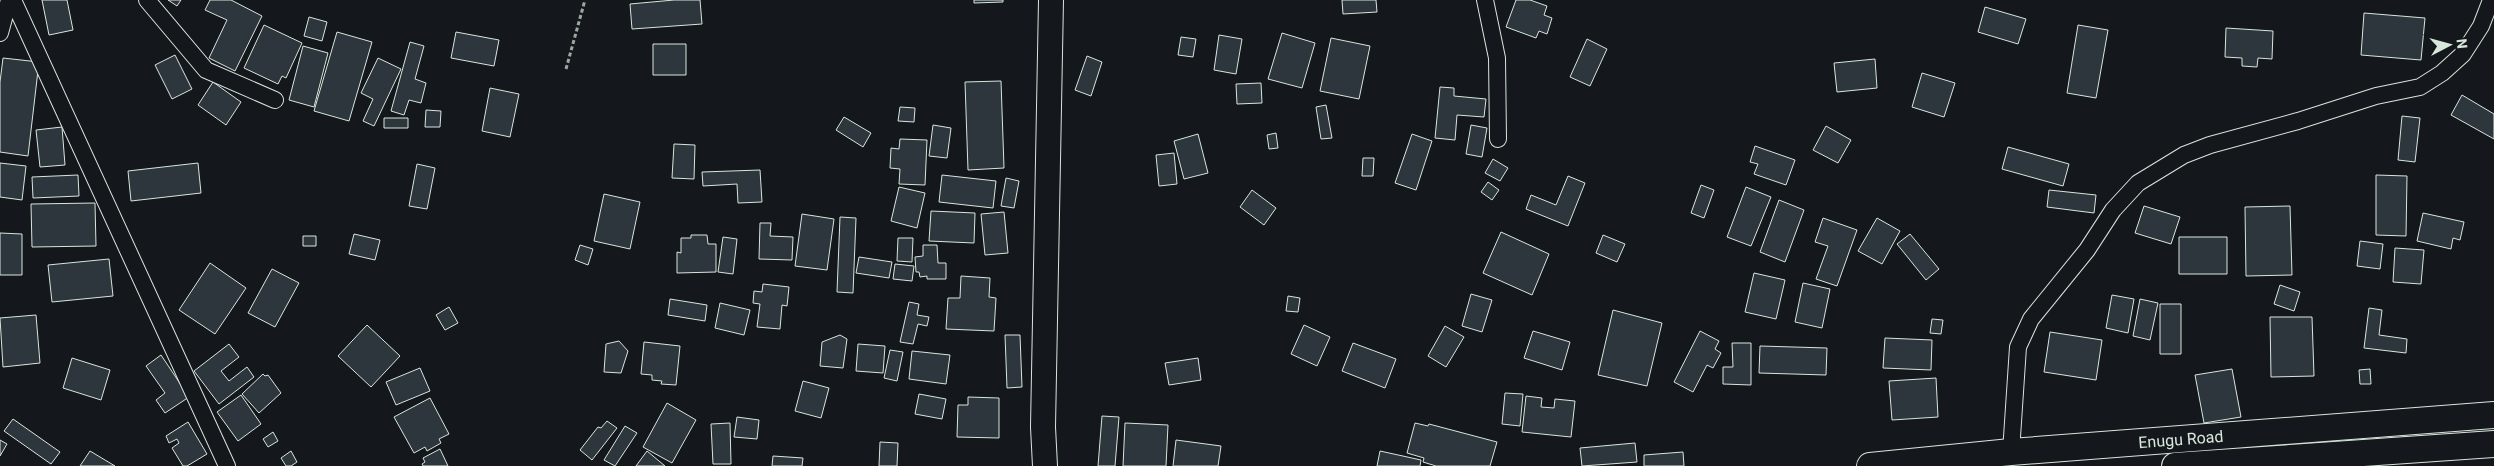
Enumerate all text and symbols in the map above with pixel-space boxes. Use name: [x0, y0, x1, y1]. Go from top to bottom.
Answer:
north arrow: [2424, 20, 2474, 70]
text: N: [2453, 38, 2470, 49]
street label: Enugu Road: [2138, 426, 2224, 452]

